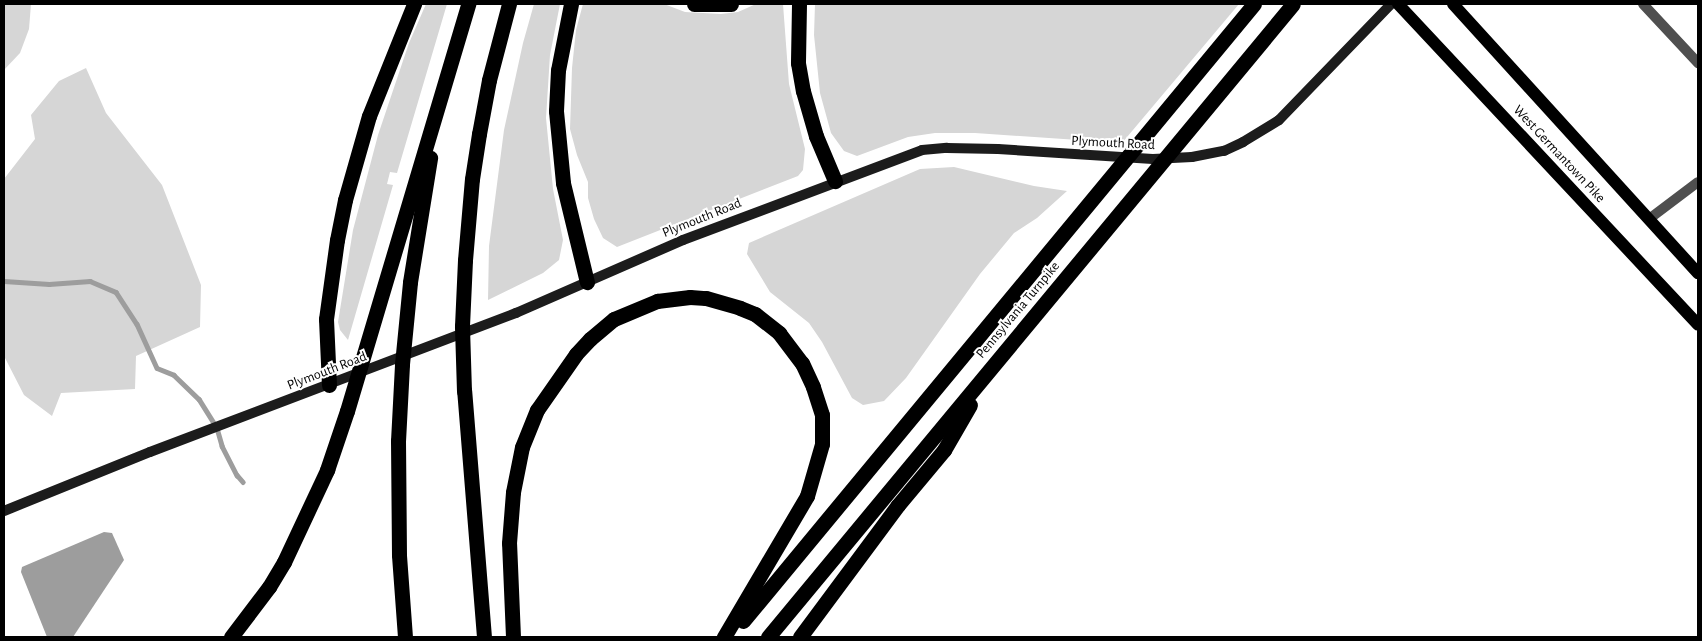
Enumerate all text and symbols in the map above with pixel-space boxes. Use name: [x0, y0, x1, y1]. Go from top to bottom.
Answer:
street label: West Germantown Pike: [1509, 102, 1609, 206]
street label: Plymouth Road: [1071, 132, 1155, 154]
street label: Plymouth Road: [660, 195, 744, 241]
street label: Pennsylvania Turnpike: [973, 258, 1063, 362]
street label: Plymouth Road: [285, 348, 369, 394]

